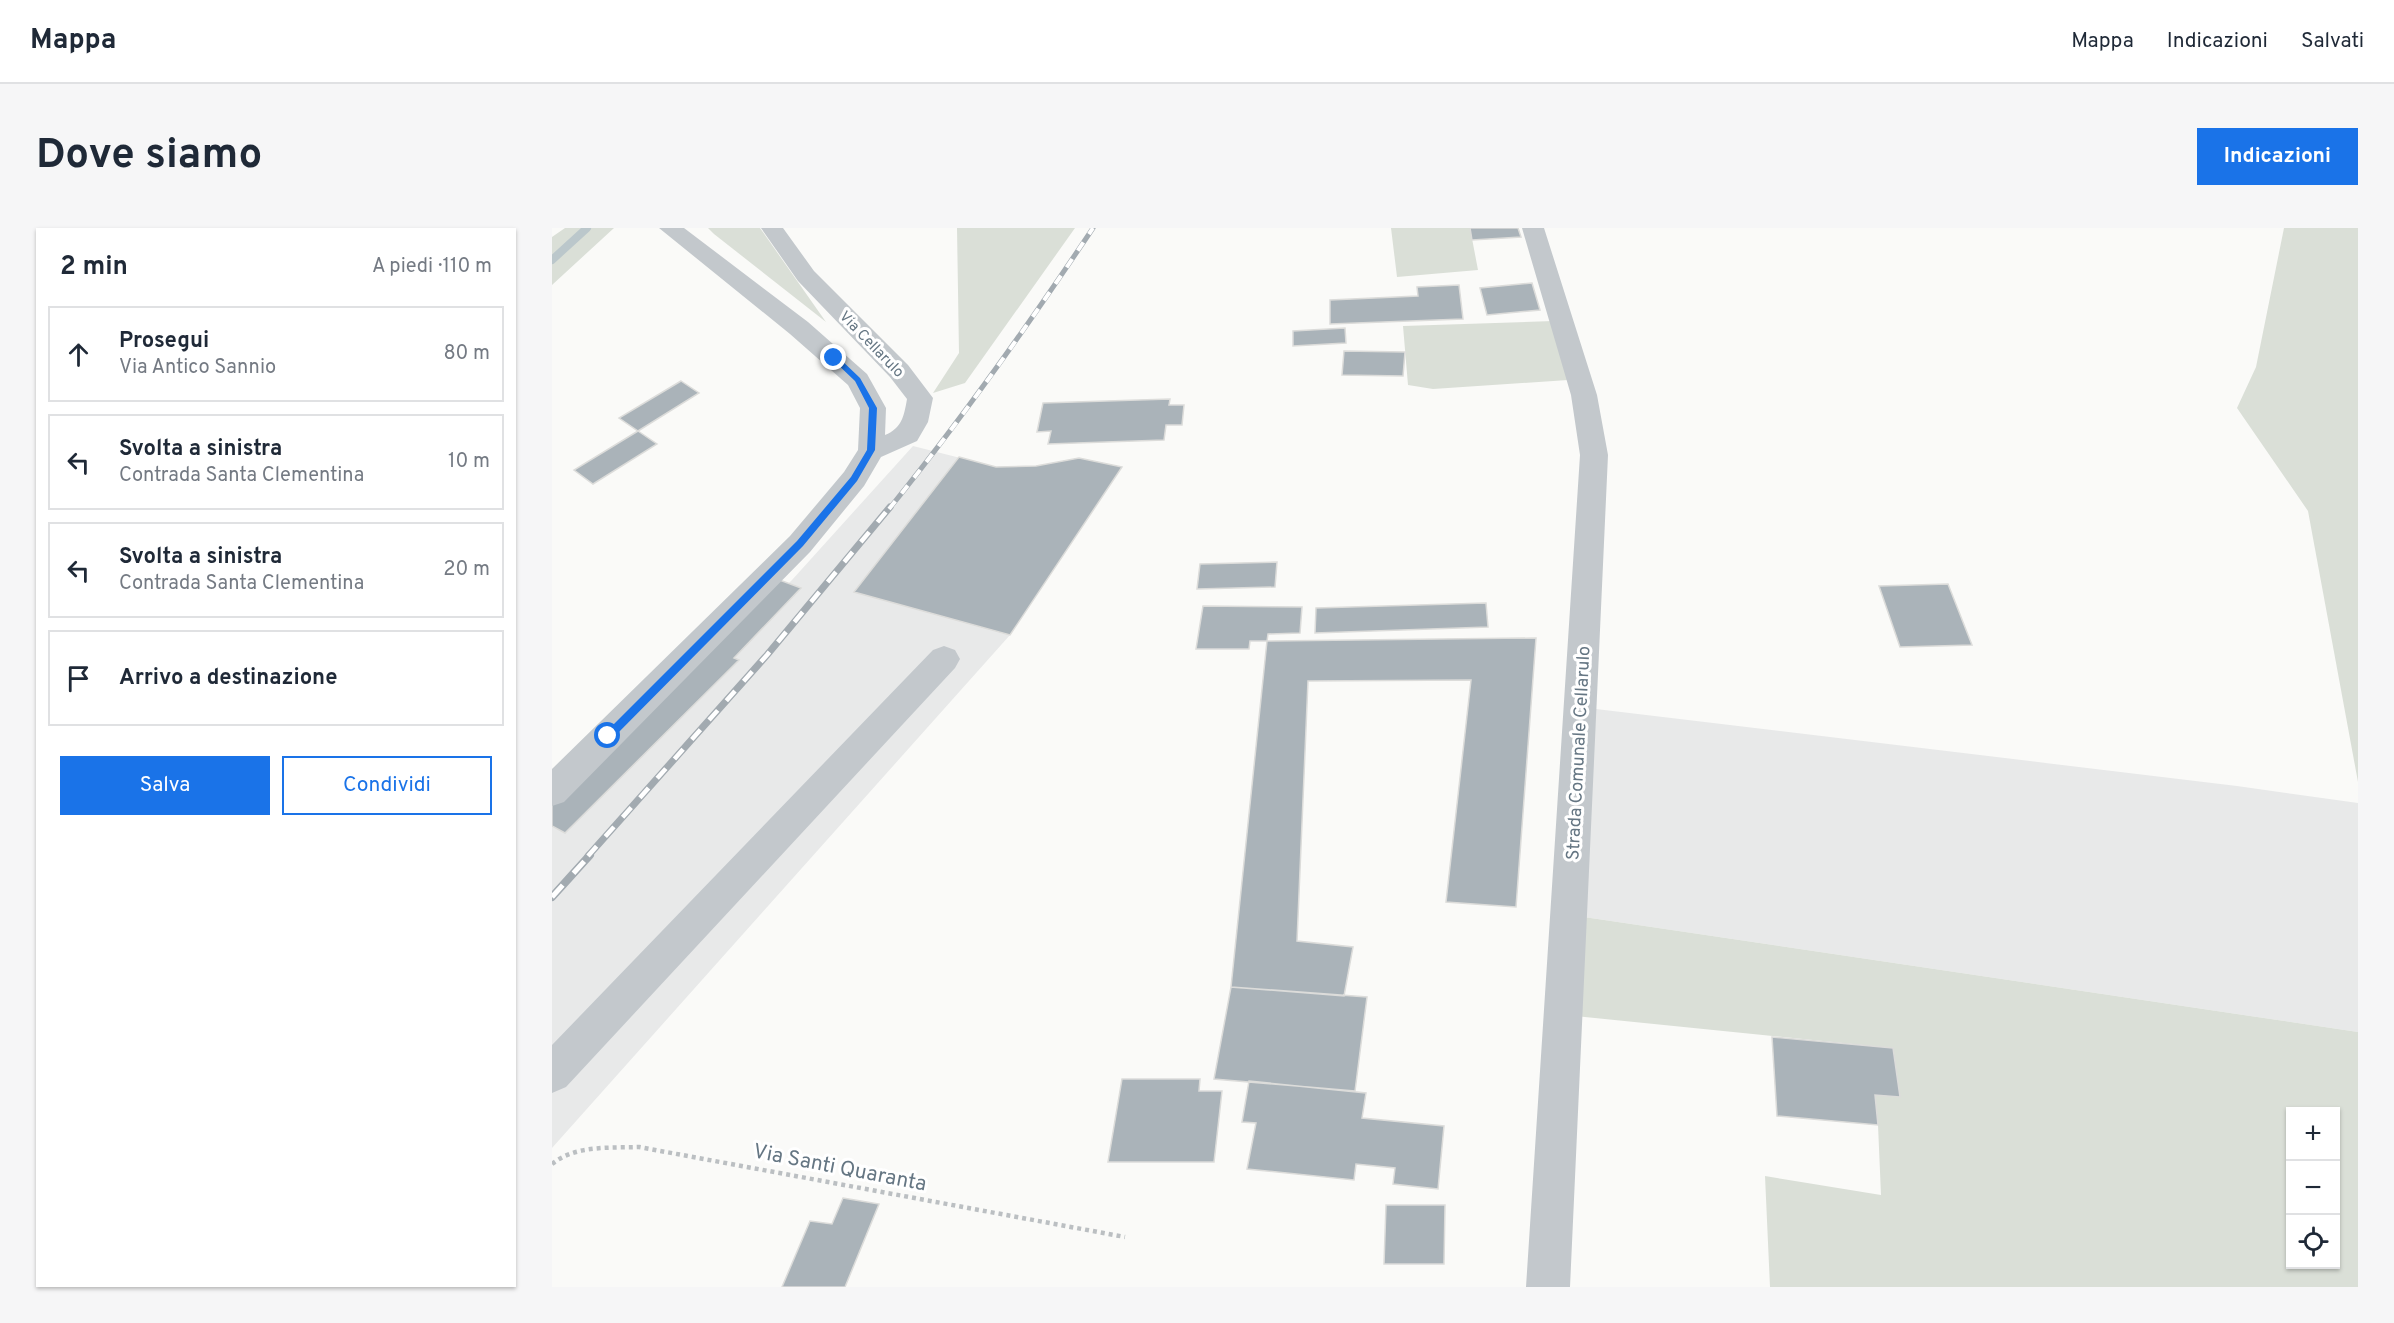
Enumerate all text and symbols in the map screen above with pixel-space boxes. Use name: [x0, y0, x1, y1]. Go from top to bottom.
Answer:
text: Mappa: [30, 23, 116, 59]
text: Mappa: [2071, 28, 2134, 55]
text: Indicazioni: [2167, 28, 2268, 55]
text: Salvati: [2301, 28, 2364, 55]
button: Indicazioni: [2197, 128, 2358, 185]
text: Dove siamo: [36, 130, 262, 183]
text: 2 min: [60, 251, 128, 284]
text: A piedi · 110 m: [372, 254, 492, 280]
street label: Via Cellarulo: [834, 308, 907, 382]
text: Prosegui: [119, 328, 209, 355]
icon: ahead: [62, 338, 95, 371]
text: 80 m: [444, 341, 490, 367]
route end: [820, 344, 846, 370]
text: Via Antico Sannio: [119, 355, 276, 381]
text: Svolta a sinistra: [119, 436, 282, 463]
icon: left: [62, 446, 95, 479]
text: 10 m: [448, 449, 490, 475]
text: Contrada Santa Clementina: [119, 463, 364, 489]
text: Svolta a sinistra: [119, 544, 282, 571]
icon: left: [62, 554, 95, 587]
text: 20 m: [443, 557, 490, 583]
text: Contrada Santa Clementina: [119, 571, 364, 597]
street label: Strada Comunale Cellarulo: [1562, 645, 1597, 861]
icon: arrive: [62, 662, 95, 695]
text: Arrivo a destinazione: [119, 665, 337, 692]
route start: [594, 722, 620, 748]
button: Salva: [60, 756, 270, 815]
button: Condividi: [282, 756, 492, 815]
map controls: [2286, 1107, 2340, 1269]
button: +: [2286, 1107, 2340, 1161]
street label: Via Santi Quaranta: [751, 1138, 929, 1199]
button: −: [2286, 1161, 2340, 1215]
button: locate: [2286, 1215, 2340, 1269]

